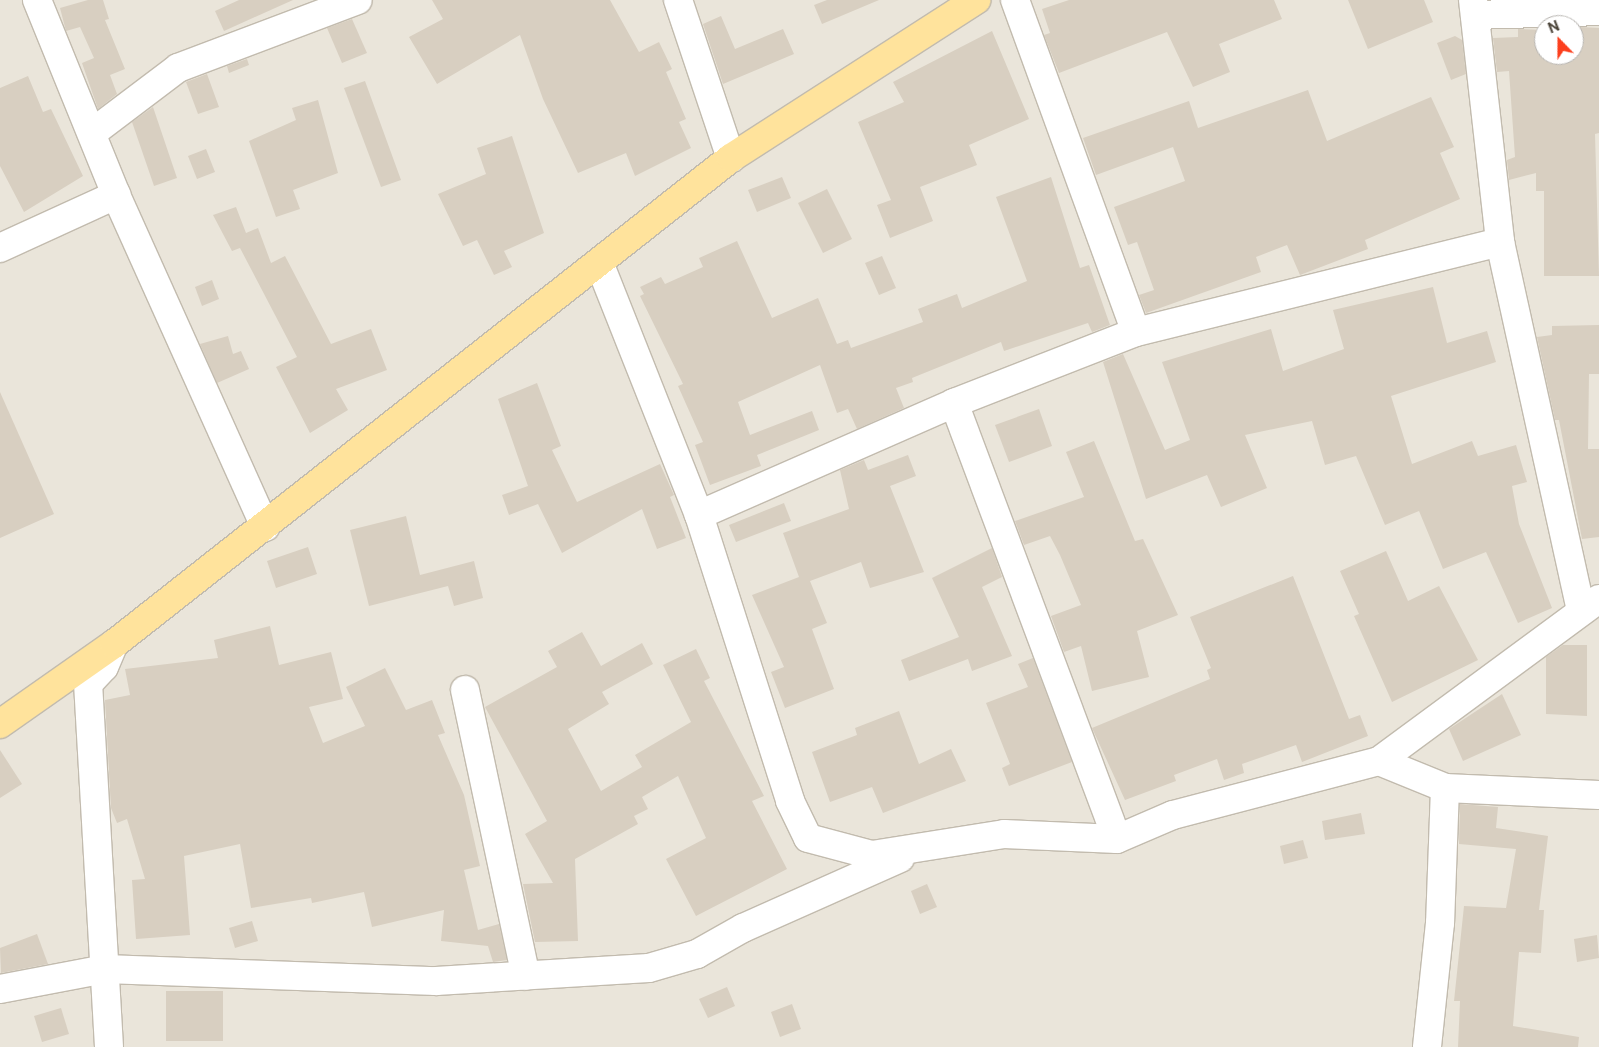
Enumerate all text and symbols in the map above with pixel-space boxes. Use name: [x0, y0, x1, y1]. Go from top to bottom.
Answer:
north arrow: [1534, 15, 1584, 65]
text: N: [1546, 18, 1562, 36]

